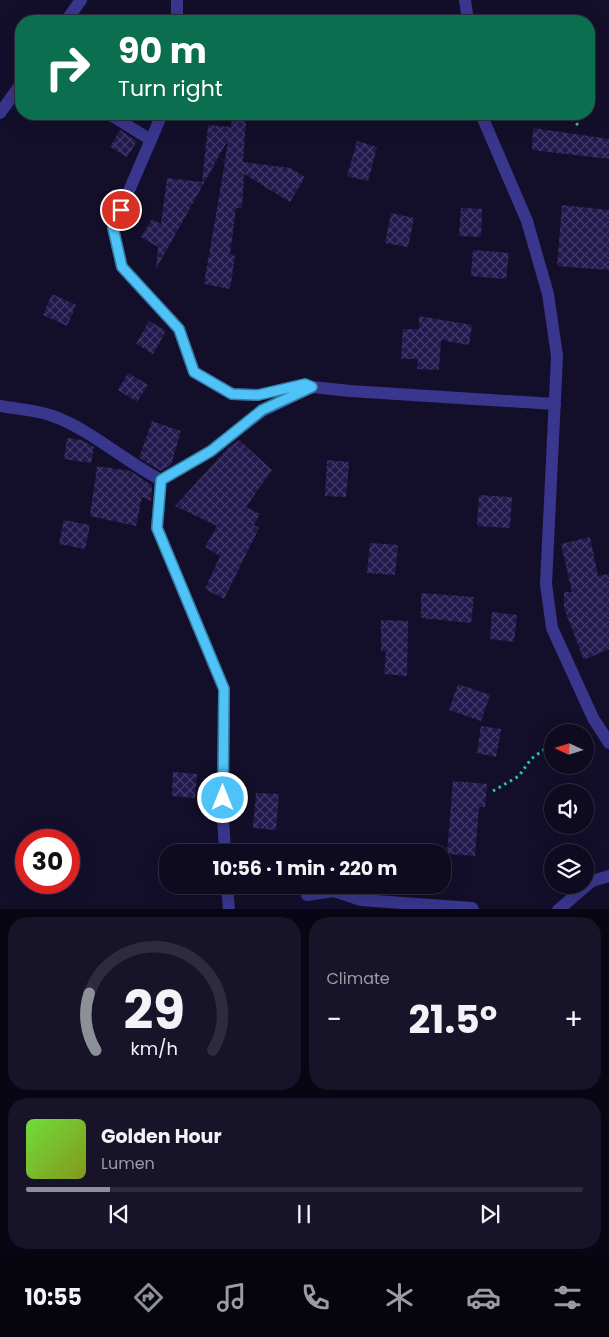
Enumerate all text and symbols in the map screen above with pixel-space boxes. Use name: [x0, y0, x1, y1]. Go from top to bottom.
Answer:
text: 90 m: [118, 26, 207, 75]
icon: right: [35, 35, 100, 100]
text: Turn right: [118, 73, 223, 104]
pin: [100, 189, 142, 231]
icon: arrive: [107, 196, 135, 224]
north arrow: [544, 724, 594, 774]
map controls: [544, 724, 594, 894]
position arrow: [196, 771, 248, 823]
button: sound: [544, 784, 594, 834]
speed limit sign: 30: [15, 829, 80, 894]
button: layers: [544, 844, 594, 894]
text: 10:56 · 1 min · 220 m: [213, 855, 397, 882]
text: Climate: [327, 967, 390, 990]
text: 29: [123, 974, 185, 1047]
text: 21.5°: [408, 993, 497, 1046]
text: −: [327, 1000, 342, 1039]
text: +: [564, 1000, 583, 1039]
text: km/h: [130, 1036, 178, 1061]
text: Golden Hour: [101, 1123, 222, 1150]
text: Lumen: [101, 1152, 155, 1175]
icon: previous: [105, 1200, 133, 1228]
icon: pause: [290, 1200, 318, 1228]
icon: next: [476, 1200, 504, 1228]
icon: directions: [131, 1280, 166, 1315]
icon: music: [214, 1280, 249, 1315]
icon: phone: [298, 1280, 333, 1315]
icon: climate: [382, 1280, 417, 1315]
icon: car: [466, 1280, 501, 1315]
icon: filters: [550, 1280, 585, 1315]
text: 10:55: [24, 1282, 82, 1313]

